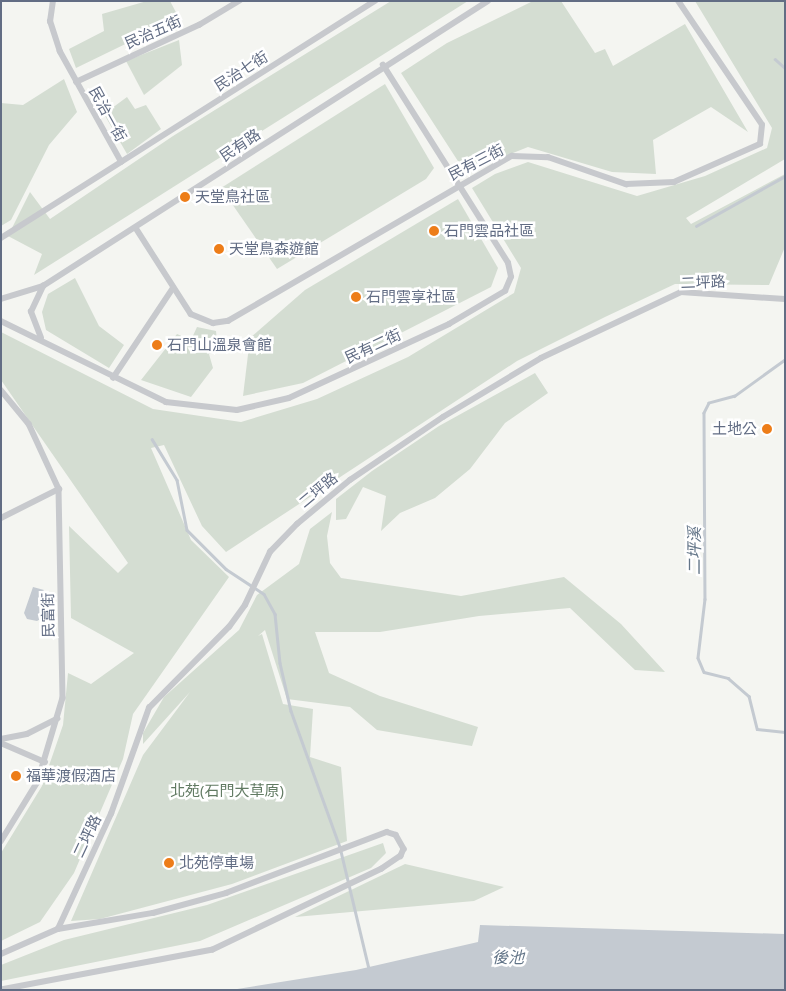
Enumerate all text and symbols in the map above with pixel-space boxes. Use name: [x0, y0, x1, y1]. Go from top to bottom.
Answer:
street label: 民治五街: [122, 12, 184, 52]
street label: 民治七街: [211, 47, 271, 95]
street label: 民治一街: [86, 83, 130, 145]
street label: 民有路: [216, 125, 264, 165]
street label: 民有三街: [445, 140, 507, 184]
place label: 天堂鳥社區: [195, 188, 270, 206]
marker: 天堂鳥社區: [179, 191, 191, 203]
place label: 石門雲品社區: [444, 222, 534, 240]
marker: 石門雲品社區: [428, 225, 440, 237]
place label: 天堂鳥森遊館: [229, 240, 319, 258]
marker: 天堂鳥森遊館: [213, 243, 225, 255]
street label: 二坪路: [680, 272, 726, 292]
place label: 石門雲享社區: [366, 288, 456, 306]
marker: 石門雲享社區: [350, 291, 362, 303]
street label: 民有二街: [342, 325, 404, 367]
place label: 石門山溫泉會館: [167, 336, 272, 354]
marker: 石門山溫泉會館: [151, 339, 163, 351]
place label: 土地公: [712, 420, 757, 438]
marker: 土地公: [761, 423, 773, 435]
street label: 二坪路: [295, 469, 341, 511]
water label: 二坪溪: [684, 527, 704, 575]
street label: 民富街: [39, 592, 57, 638]
place label: 福華渡假酒店: [26, 767, 116, 785]
marker: 福華渡假酒店: [10, 770, 22, 782]
park label: 北苑(石門大草原): [170, 782, 284, 800]
street label: 二坪路: [69, 812, 105, 860]
place label: 北苑停車場: [179, 854, 254, 872]
marker: 北苑停車場: [163, 857, 175, 869]
water label: 後池: [492, 947, 524, 967]

